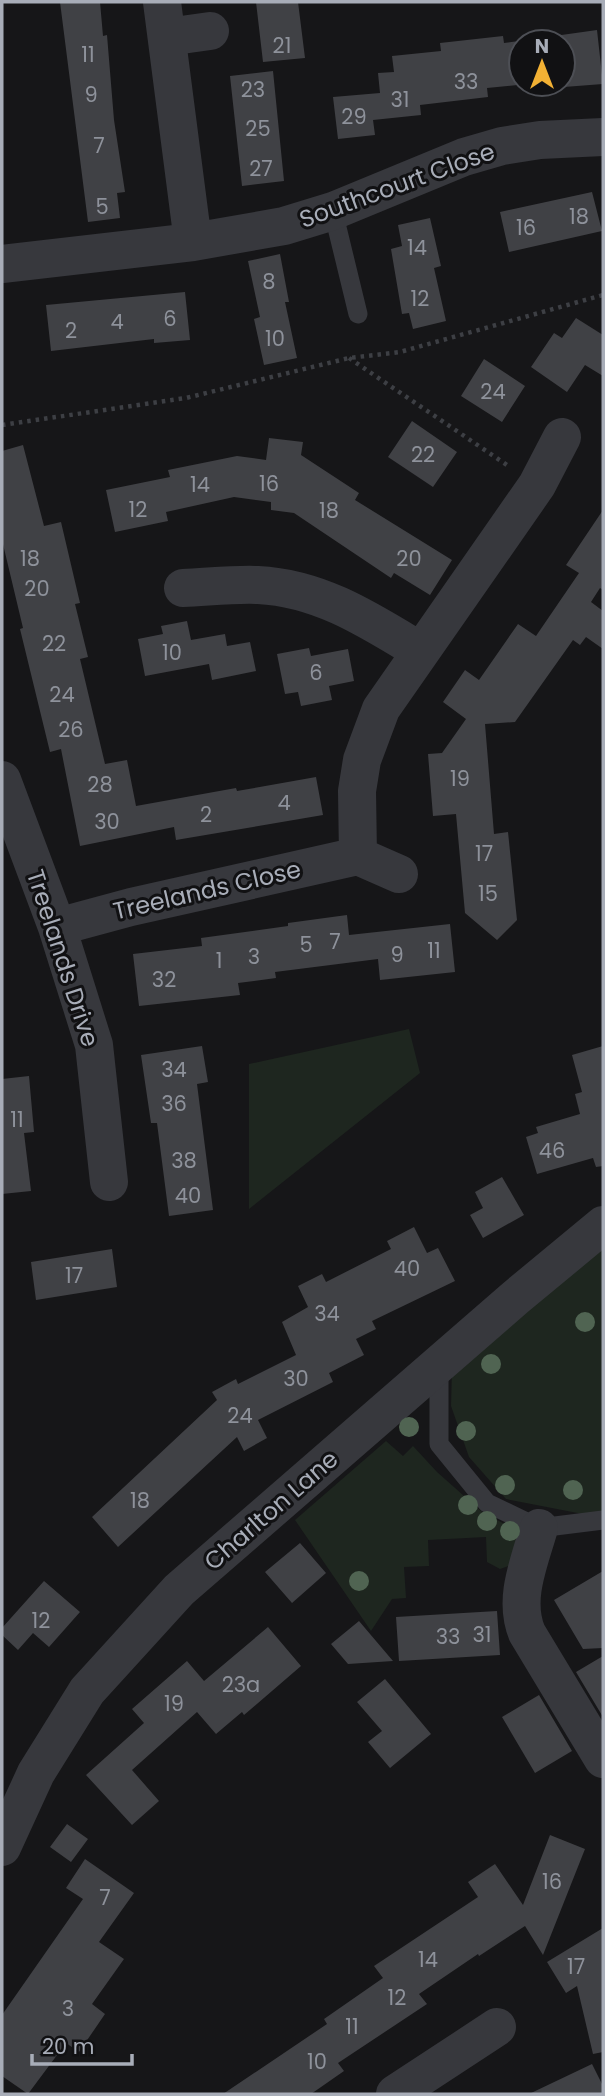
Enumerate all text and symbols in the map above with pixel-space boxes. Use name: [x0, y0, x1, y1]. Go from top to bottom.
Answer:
north arrow: [507, 28, 577, 98]
house number: 21: [273, 31, 291, 60]
text: N: [535, 33, 549, 60]
house number: 11: [81, 40, 95, 69]
house number: 33: [454, 67, 478, 96]
house number: 23: [241, 75, 265, 104]
house number: 9: [84, 80, 98, 109]
house number: 31: [390, 85, 410, 114]
house number: 29: [341, 102, 367, 131]
house number: 25: [245, 114, 271, 143]
house number: 7: [93, 131, 105, 160]
street label: Southcourt Close: [295, 134, 499, 236]
house number: 27: [249, 154, 273, 183]
house number: 5: [95, 192, 109, 221]
house number: 18: [569, 202, 589, 231]
house number: 16: [516, 213, 536, 242]
house number: 14: [407, 233, 427, 262]
house number: 8: [262, 267, 276, 296]
house number: 12: [411, 284, 429, 313]
house number: 6: [163, 304, 177, 333]
house number: 4: [110, 307, 124, 336]
house number: 2: [65, 316, 77, 345]
house number: 10: [265, 324, 285, 353]
house number: 24: [480, 377, 506, 406]
house number: 22: [411, 440, 435, 469]
house number: 16: [259, 469, 279, 498]
house number: 14: [190, 470, 210, 499]
house number: 12: [129, 495, 147, 524]
house number: 18: [319, 496, 339, 525]
house number: 18: [20, 544, 40, 573]
house number: 20: [396, 544, 422, 573]
house number: 20: [24, 574, 50, 603]
house number: 22: [42, 629, 66, 658]
house number: 10: [162, 638, 182, 667]
house number: 6: [309, 658, 323, 687]
house number: 24: [49, 680, 75, 709]
house number: 26: [58, 715, 84, 744]
house number: 19: [450, 764, 470, 793]
house number: 28: [87, 770, 113, 799]
house number: 4: [277, 788, 291, 817]
house number: 2: [200, 800, 212, 829]
house number: 30: [94, 807, 120, 836]
house number: 17: [475, 839, 493, 868]
street label: Treelands Close: [110, 852, 304, 928]
street label: Treelands Drive: [19, 865, 107, 1051]
house number: 15: [478, 879, 498, 908]
house number: 7: [329, 927, 341, 956]
house number: 5: [299, 930, 313, 959]
house number: 11: [427, 936, 441, 965]
house number: 9: [390, 940, 404, 969]
house number: 3: [248, 942, 260, 971]
house number: 1: [216, 946, 222, 975]
house number: 32: [152, 965, 176, 994]
house number: 34: [161, 1055, 187, 1084]
house number: 36: [161, 1089, 187, 1118]
house number: 11: [10, 1105, 24, 1134]
house number: 46: [539, 1136, 565, 1165]
house number: 38: [171, 1146, 197, 1175]
house number: 40: [175, 1181, 201, 1210]
house number: 40: [394, 1254, 420, 1283]
house number: 17: [65, 1261, 83, 1290]
house number: 34: [314, 1299, 340, 1328]
house number: 30: [283, 1364, 309, 1393]
house number: 24: [227, 1401, 253, 1430]
street label: Charlton Lane: [197, 1443, 345, 1577]
house number: 18: [130, 1486, 150, 1515]
house number: 12: [32, 1606, 50, 1635]
house number: 31: [472, 1620, 492, 1649]
house number: 33: [436, 1622, 460, 1651]
house number: 23a: [222, 1670, 260, 1699]
house number: 19: [164, 1689, 184, 1718]
house number: 16: [542, 1867, 562, 1896]
house number: 7: [99, 1883, 111, 1912]
house number: 14: [418, 1945, 438, 1974]
house number: 17: [567, 1952, 585, 1981]
house number: 12: [388, 1983, 406, 2012]
house number: 3: [62, 1994, 74, 2023]
house number: 11: [345, 2012, 359, 2041]
scale bar: [32, 2022, 131, 2066]
text: 20 m: [42, 2032, 95, 2061]
house number: 10: [307, 2047, 327, 2076]

